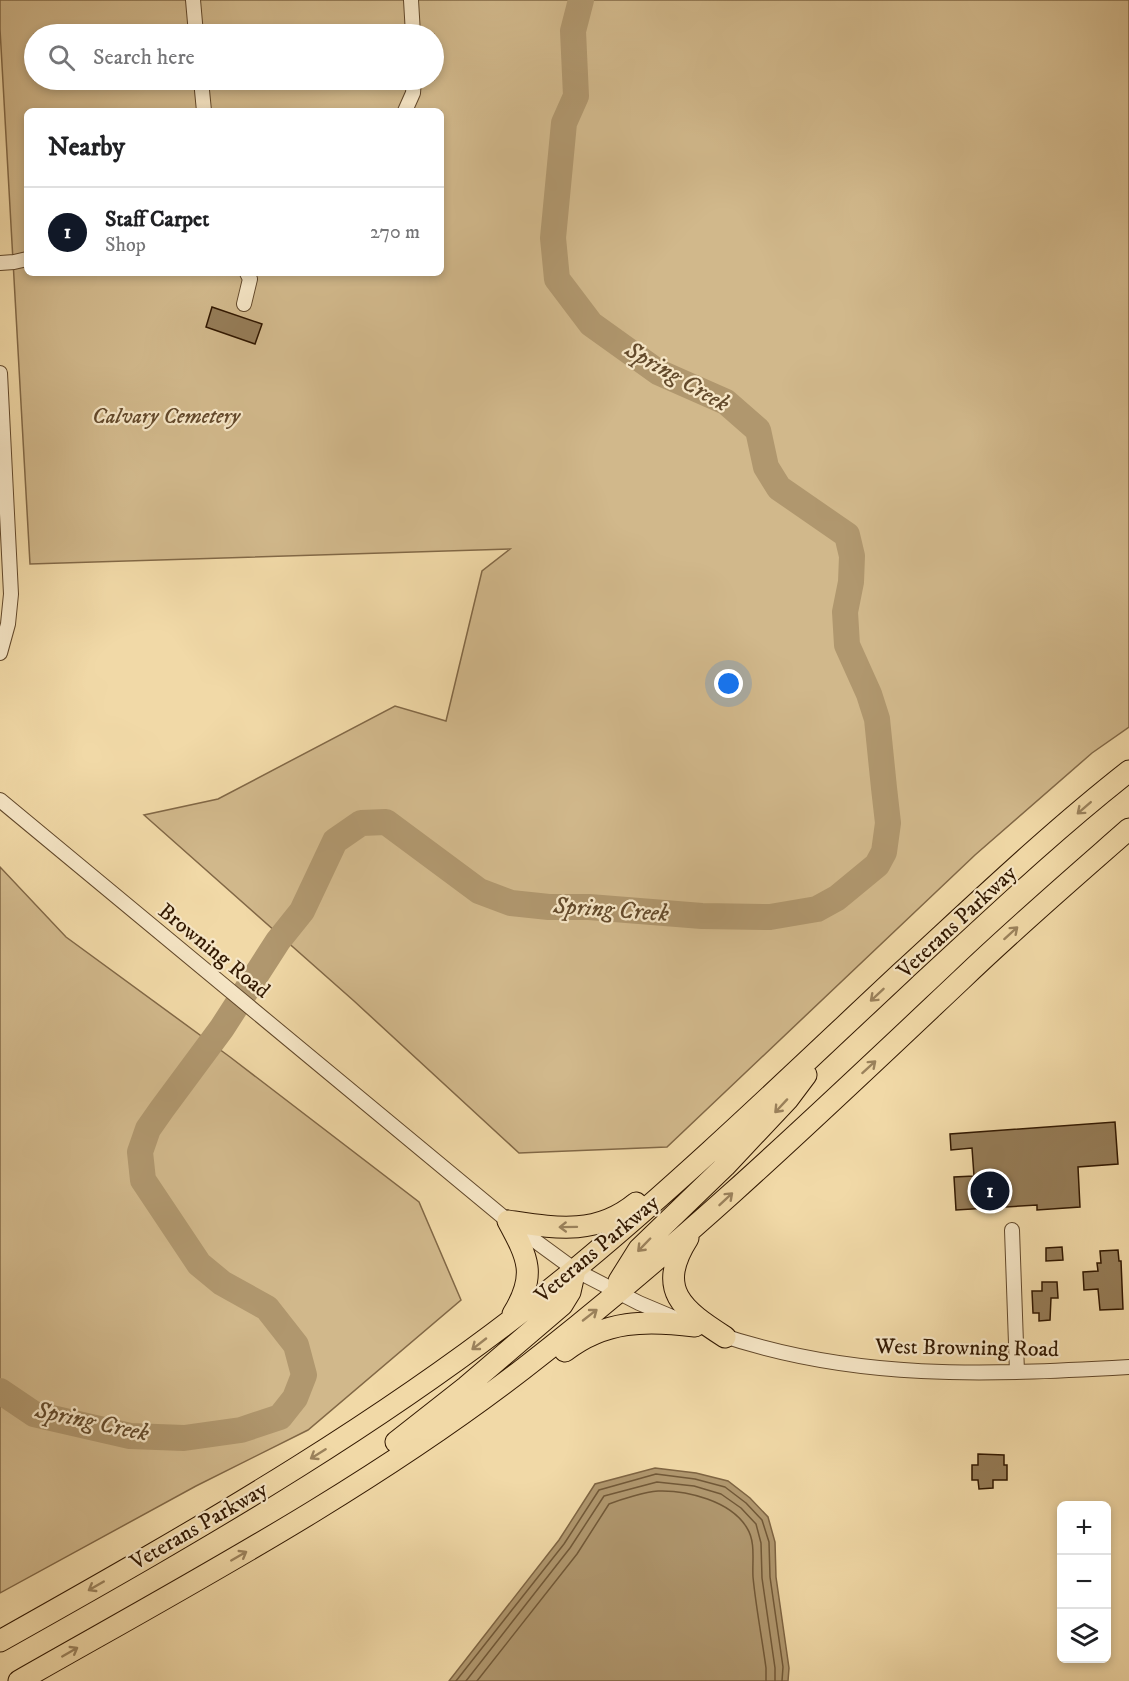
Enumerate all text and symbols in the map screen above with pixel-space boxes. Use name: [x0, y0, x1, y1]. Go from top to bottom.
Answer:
search box: [24, 24, 444, 90]
icon: search: [45, 41, 78, 74]
text: Search here: [93, 44, 195, 71]
text: Nearby: [48, 131, 125, 164]
text: Staff Carpet: [105, 206, 209, 233]
text: 1: [64, 220, 71, 245]
text: 270 m: [370, 220, 420, 245]
text: Shop: [105, 233, 146, 258]
water label: Spring Creek: [619, 335, 735, 419]
park label: Calvary Cemetery: [92, 403, 241, 430]
your location: [714, 669, 743, 698]
one-way arrow: [1077, 801, 1092, 815]
street label: Veterans Parkway: [891, 859, 1023, 985]
water label: Spring Creek: [551, 891, 670, 929]
street label: Browning Road: [153, 898, 275, 1004]
one-way arrow: [1004, 926, 1019, 940]
one-way arrow: [870, 988, 885, 1002]
one-way arrow: [861, 1060, 876, 1074]
one-way arrow: [774, 1099, 788, 1114]
pin: 1: [970, 1168, 1010, 1214]
street label: Veterans Parkway: [529, 1189, 665, 1309]
one-way arrow: [718, 1192, 733, 1206]
one-way arrow: [559, 1221, 579, 1233]
one-way arrow: [636, 1237, 651, 1252]
one-way arrow: [582, 1309, 598, 1322]
street label: West Browning Road: [874, 1333, 1059, 1363]
one-way arrow: [471, 1338, 487, 1351]
water label: Spring Creek: [31, 1395, 152, 1449]
one-way arrow: [310, 1449, 327, 1461]
street label: Veterans Parkway: [125, 1476, 273, 1577]
map controls: [1057, 1501, 1111, 1663]
button: +: [1057, 1501, 1111, 1555]
one-way arrow: [230, 1550, 247, 1562]
button: −: [1057, 1555, 1111, 1609]
one-way arrow: [88, 1580, 105, 1592]
button: layers: [1057, 1609, 1111, 1663]
one-way arrow: [61, 1646, 78, 1658]

